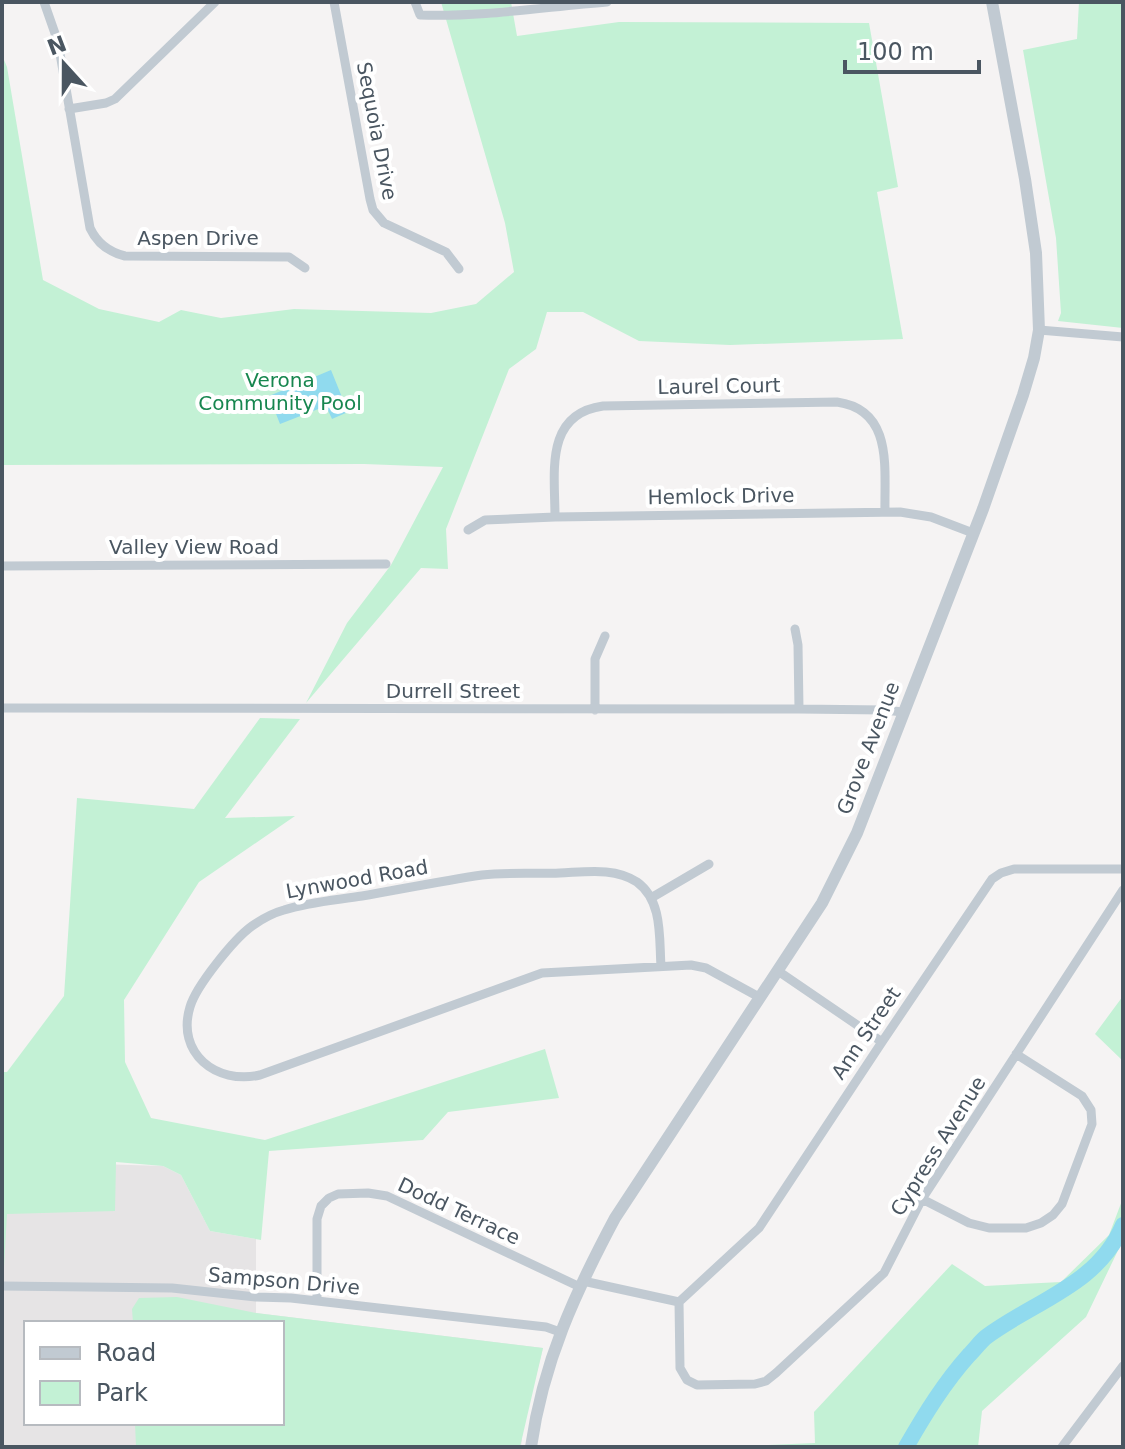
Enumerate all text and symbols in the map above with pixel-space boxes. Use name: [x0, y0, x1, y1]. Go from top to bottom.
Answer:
north arrow: [24, 24, 104, 104]
scale bar: [845, 24, 979, 74]
text: N: [44, 31, 70, 61]
text: 100 m: [857, 38, 934, 66]
street label: Sequoia Drive: [352, 60, 402, 202]
street label: Aspen Drive: [137, 226, 259, 250]
park label: Verona Community Pool: [198, 368, 362, 415]
street label: Laurel Court: [657, 373, 781, 399]
street label: Hemlock Drive: [647, 483, 795, 509]
street label: Valley View Road: [109, 535, 279, 559]
street label: Grove Avenue: [832, 678, 904, 818]
street label: Durrell Street: [386, 679, 520, 703]
street label: Lynwood Road: [284, 855, 430, 903]
street label: Ann Street: [826, 982, 906, 1084]
street label: Cypress Avenue: [885, 1072, 991, 1220]
street label: Dodd Terrace: [394, 1172, 524, 1250]
street label: Sampson Drive: [207, 1262, 361, 1300]
legend: [24, 1321, 284, 1425]
text: Road: [96, 1339, 156, 1367]
text: Park: [96, 1379, 148, 1407]

